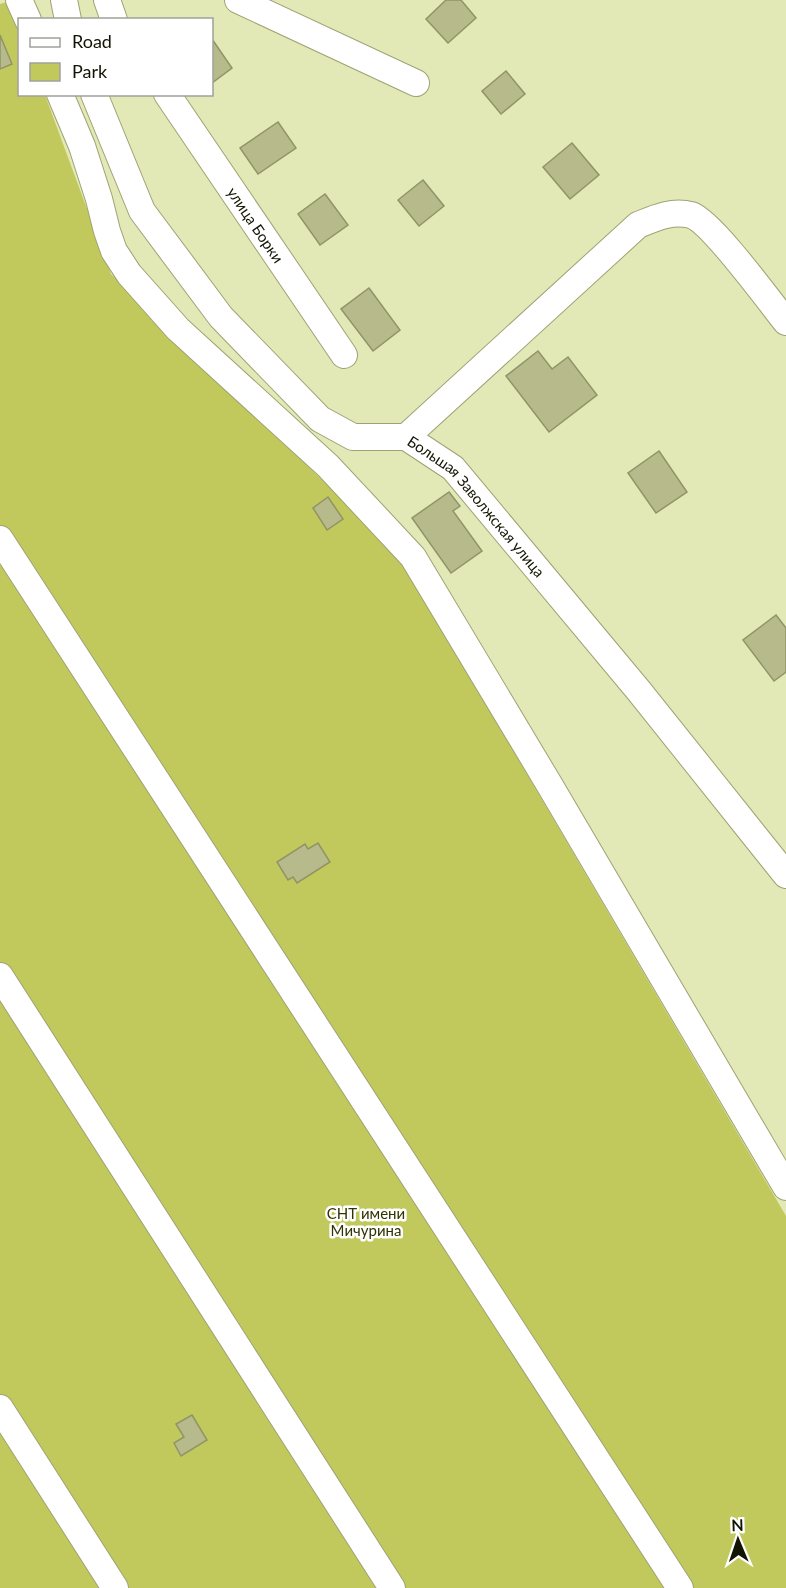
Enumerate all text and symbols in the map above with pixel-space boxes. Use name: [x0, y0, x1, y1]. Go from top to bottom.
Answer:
legend: [18, 18, 213, 96]
text: Road: [72, 30, 112, 52]
text: Park: [72, 60, 108, 82]
street label: улица Борки: [224, 184, 288, 266]
street label: Большая Заволжская улица: [404, 432, 549, 580]
park label: СНТ имени Мичурина: [327, 1204, 405, 1239]
north arrow: [708, 1510, 768, 1570]
text: N: [731, 1515, 744, 1534]

